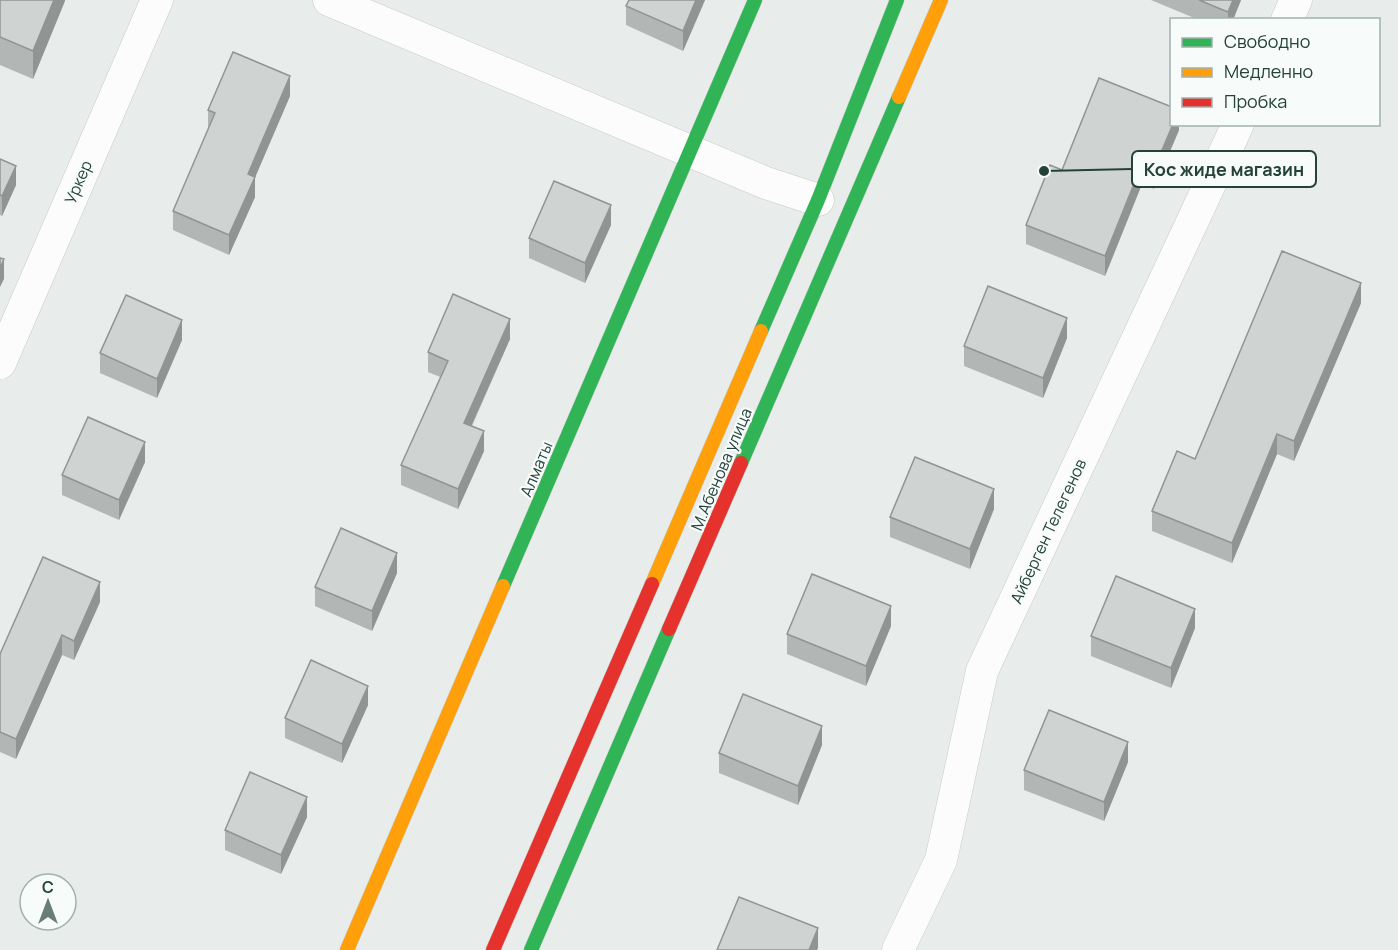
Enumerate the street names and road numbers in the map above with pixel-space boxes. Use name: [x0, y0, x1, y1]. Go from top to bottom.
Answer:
street label: Уркер: [59, 157, 97, 207]
street label: М.Абенова улица: [685, 404, 757, 534]
street label: Алматы: [515, 438, 557, 500]
street label: Айберген Телегенов: [1005, 455, 1091, 607]

